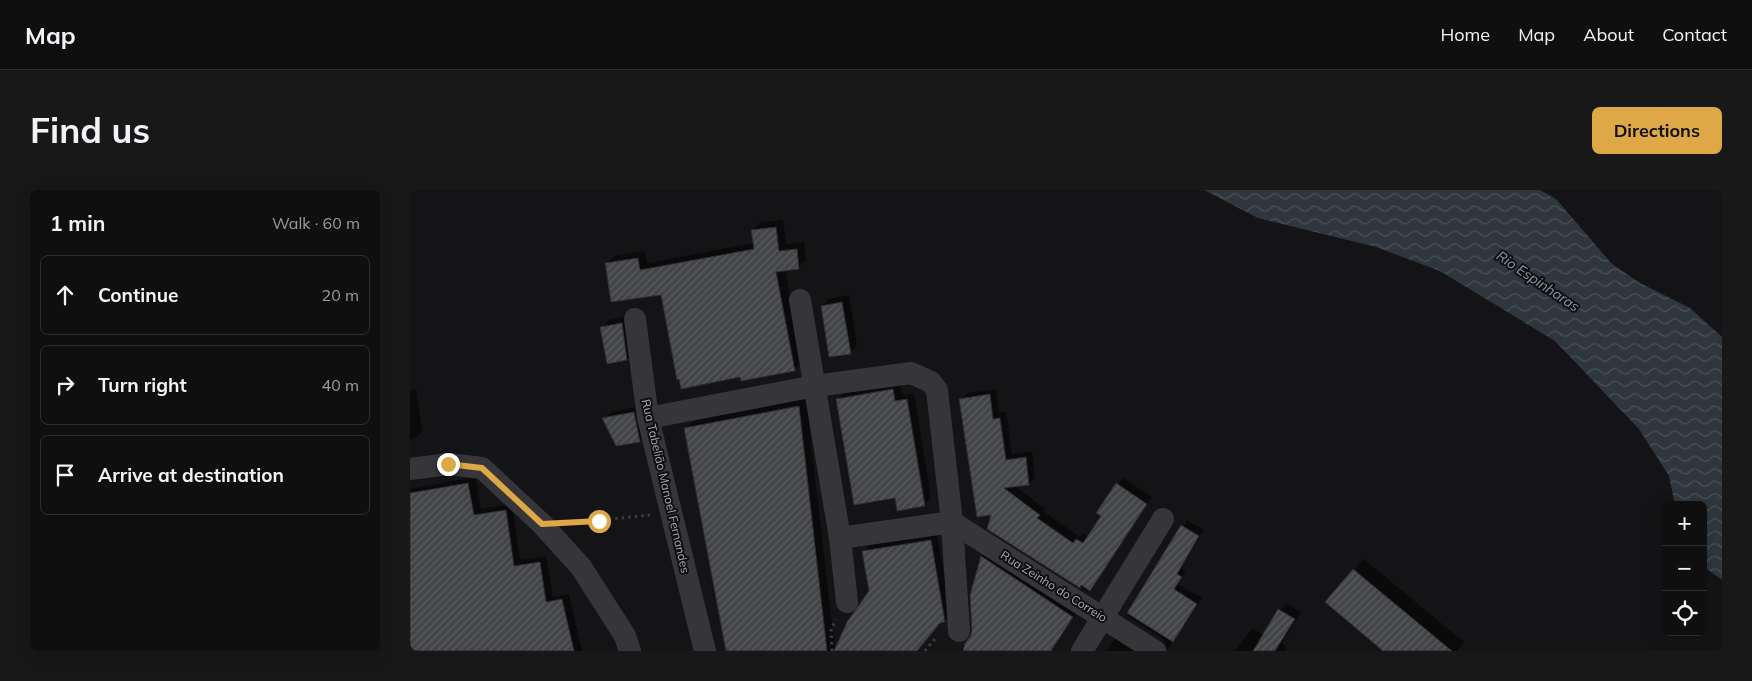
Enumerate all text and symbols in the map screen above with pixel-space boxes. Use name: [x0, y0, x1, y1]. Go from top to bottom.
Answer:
text: Map: [25, 20, 76, 50]
text: Home: [1440, 23, 1490, 46]
text: Map: [1518, 23, 1555, 46]
text: About: [1583, 23, 1634, 46]
text: Contact: [1662, 23, 1727, 46]
button: Directions: [1592, 107, 1722, 154]
text: Find us: [30, 108, 150, 152]
text: 1 min: [50, 210, 105, 236]
text: Walk · 60 m: [272, 213, 360, 233]
water label: Rio Espinharas: [1493, 247, 1583, 316]
icon: ahead: [51, 281, 79, 309]
text: Continue: [98, 283, 178, 307]
text: 20 m: [322, 285, 359, 305]
icon: right: [51, 371, 79, 399]
text: Turn right: [98, 373, 187, 397]
text: 40 m: [322, 375, 359, 395]
street label: Rua Tabelião Manoel Fernandes: [639, 398, 693, 574]
route end: [437, 453, 460, 476]
icon: arrive: [51, 461, 79, 489]
text: Arrive at destination: [98, 463, 284, 487]
map controls: [1662, 501, 1707, 636]
button: +: [1662, 501, 1707, 546]
route start: [588, 510, 611, 533]
button: −: [1662, 546, 1707, 591]
street label: Rua Zeinho do Correio: [998, 547, 1110, 625]
button: locate: [1662, 591, 1707, 636]

